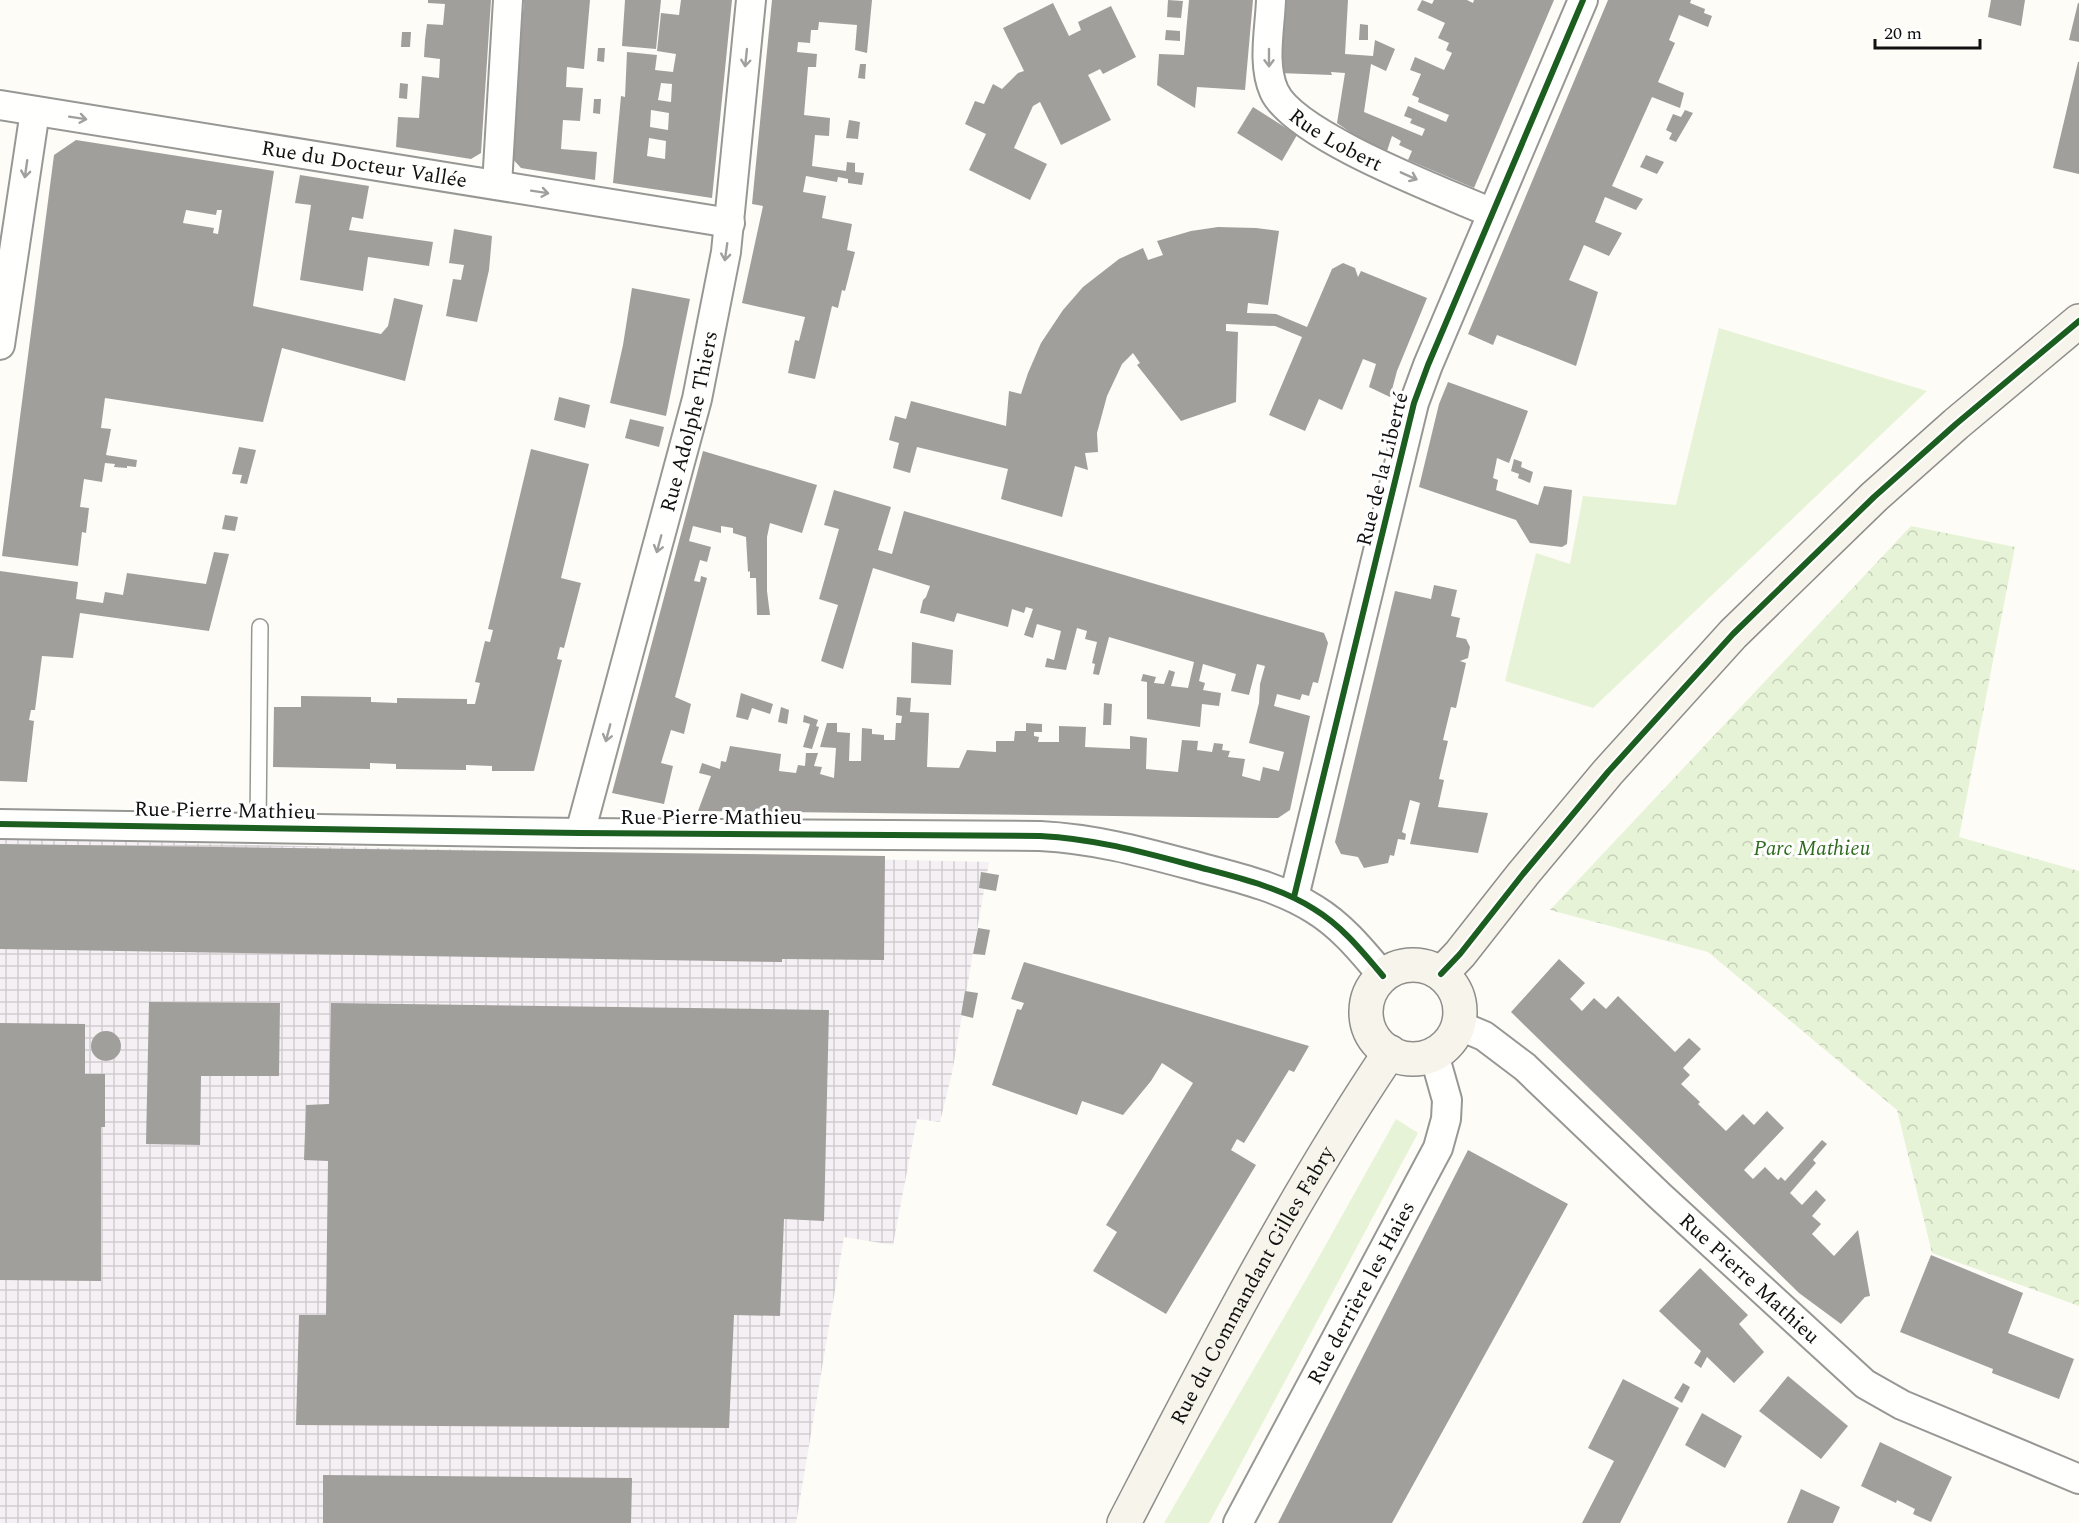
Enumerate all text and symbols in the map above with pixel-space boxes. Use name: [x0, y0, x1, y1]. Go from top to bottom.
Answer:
scale bar: [1875, 12, 1980, 50]
text: 20 m: [1884, 20, 1922, 47]
one-way arrow: [740, 48, 751, 68]
one-way arrow: [1263, 48, 1275, 68]
street label: Rue Lobert: [1281, 101, 1387, 180]
one-way arrow: [68, 113, 88, 124]
street label: Rue du Docteur Vallée: [259, 132, 469, 197]
one-way arrow: [21, 159, 32, 178]
one-way arrow: [1399, 171, 1417, 182]
one-way arrow: [530, 187, 550, 198]
one-way arrow: [720, 242, 731, 262]
street label: Rue Adolphe Thiers: [652, 328, 727, 516]
street label: Rue de la Liberté: [1348, 389, 1418, 550]
one-way arrow: [653, 535, 664, 554]
one-way arrow: [602, 723, 613, 742]
street label: Rue Pierre Mathieu: [134, 793, 316, 829]
street label: Rue Pierre Mathieu: [620, 802, 802, 834]
park label: Parc Mathieu: [1754, 833, 1871, 865]
street label: Rue du Commandant Gilles Fabry: [1163, 1139, 1344, 1431]
street label: Rue derrière les Haies: [1300, 1196, 1424, 1391]
street label: Rue Pierre Mathieu: [1671, 1206, 1827, 1352]

